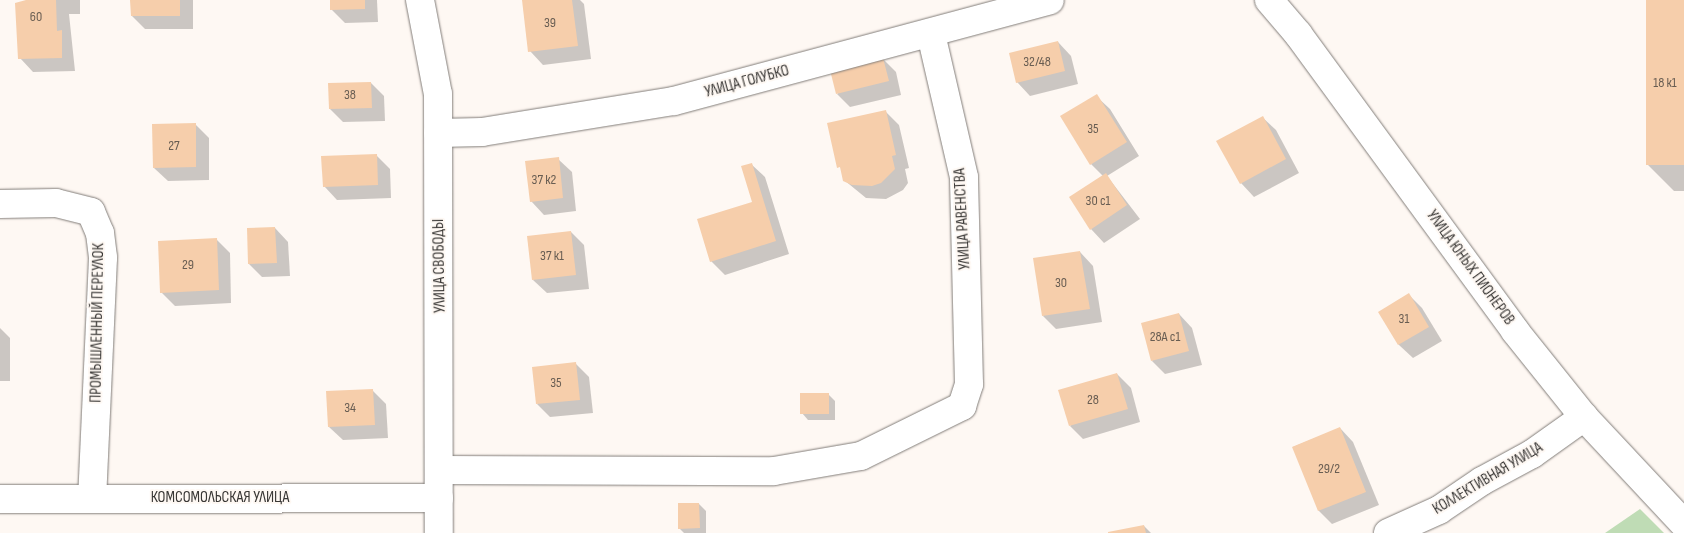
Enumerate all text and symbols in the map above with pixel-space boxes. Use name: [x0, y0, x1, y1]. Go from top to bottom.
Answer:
house number: 60: [30, 9, 42, 25]
house number: 39: [544, 15, 556, 31]
house number: 32/48: [1023, 54, 1051, 70]
street label: УЛИЦА ГОЛУБКО: [703, 62, 791, 102]
house number: 18 к1: [1653, 75, 1677, 91]
house number: 38: [344, 87, 356, 103]
house number: 35: [1087, 121, 1099, 137]
house number: 27: [168, 138, 180, 154]
street label: УЛИЦА РАВЕНСТВА: [951, 168, 975, 270]
house number: 37 к2: [532, 172, 556, 188]
house number: 30 с1: [1086, 193, 1110, 209]
street label: УЛИЦА ЮНЫХ ПИОНЕРОВ: [1422, 207, 1518, 329]
street label: УЛИЦА СВОБОДЫ: [430, 219, 450, 313]
street label: ПРОМЫШЛЕННЫЙ ПЕРЕУЛОК: [87, 243, 109, 403]
house number: 37 к1: [540, 248, 564, 264]
house number: 29: [182, 257, 194, 273]
house number: 30: [1055, 275, 1067, 291]
house number: 31: [1399, 311, 1409, 327]
house number: 28А с1: [1150, 329, 1180, 345]
house number: 35: [550, 375, 562, 391]
house number: 28: [1087, 392, 1099, 408]
house number: 34: [344, 400, 356, 416]
street label: КОЛЛЕКТИВНАЯ УЛИЦА: [1430, 439, 1546, 519]
house number: 29/2: [1318, 461, 1340, 477]
street label: КОМСОМОЛЬСКАЯ УЛИЦА: [151, 488, 289, 508]

